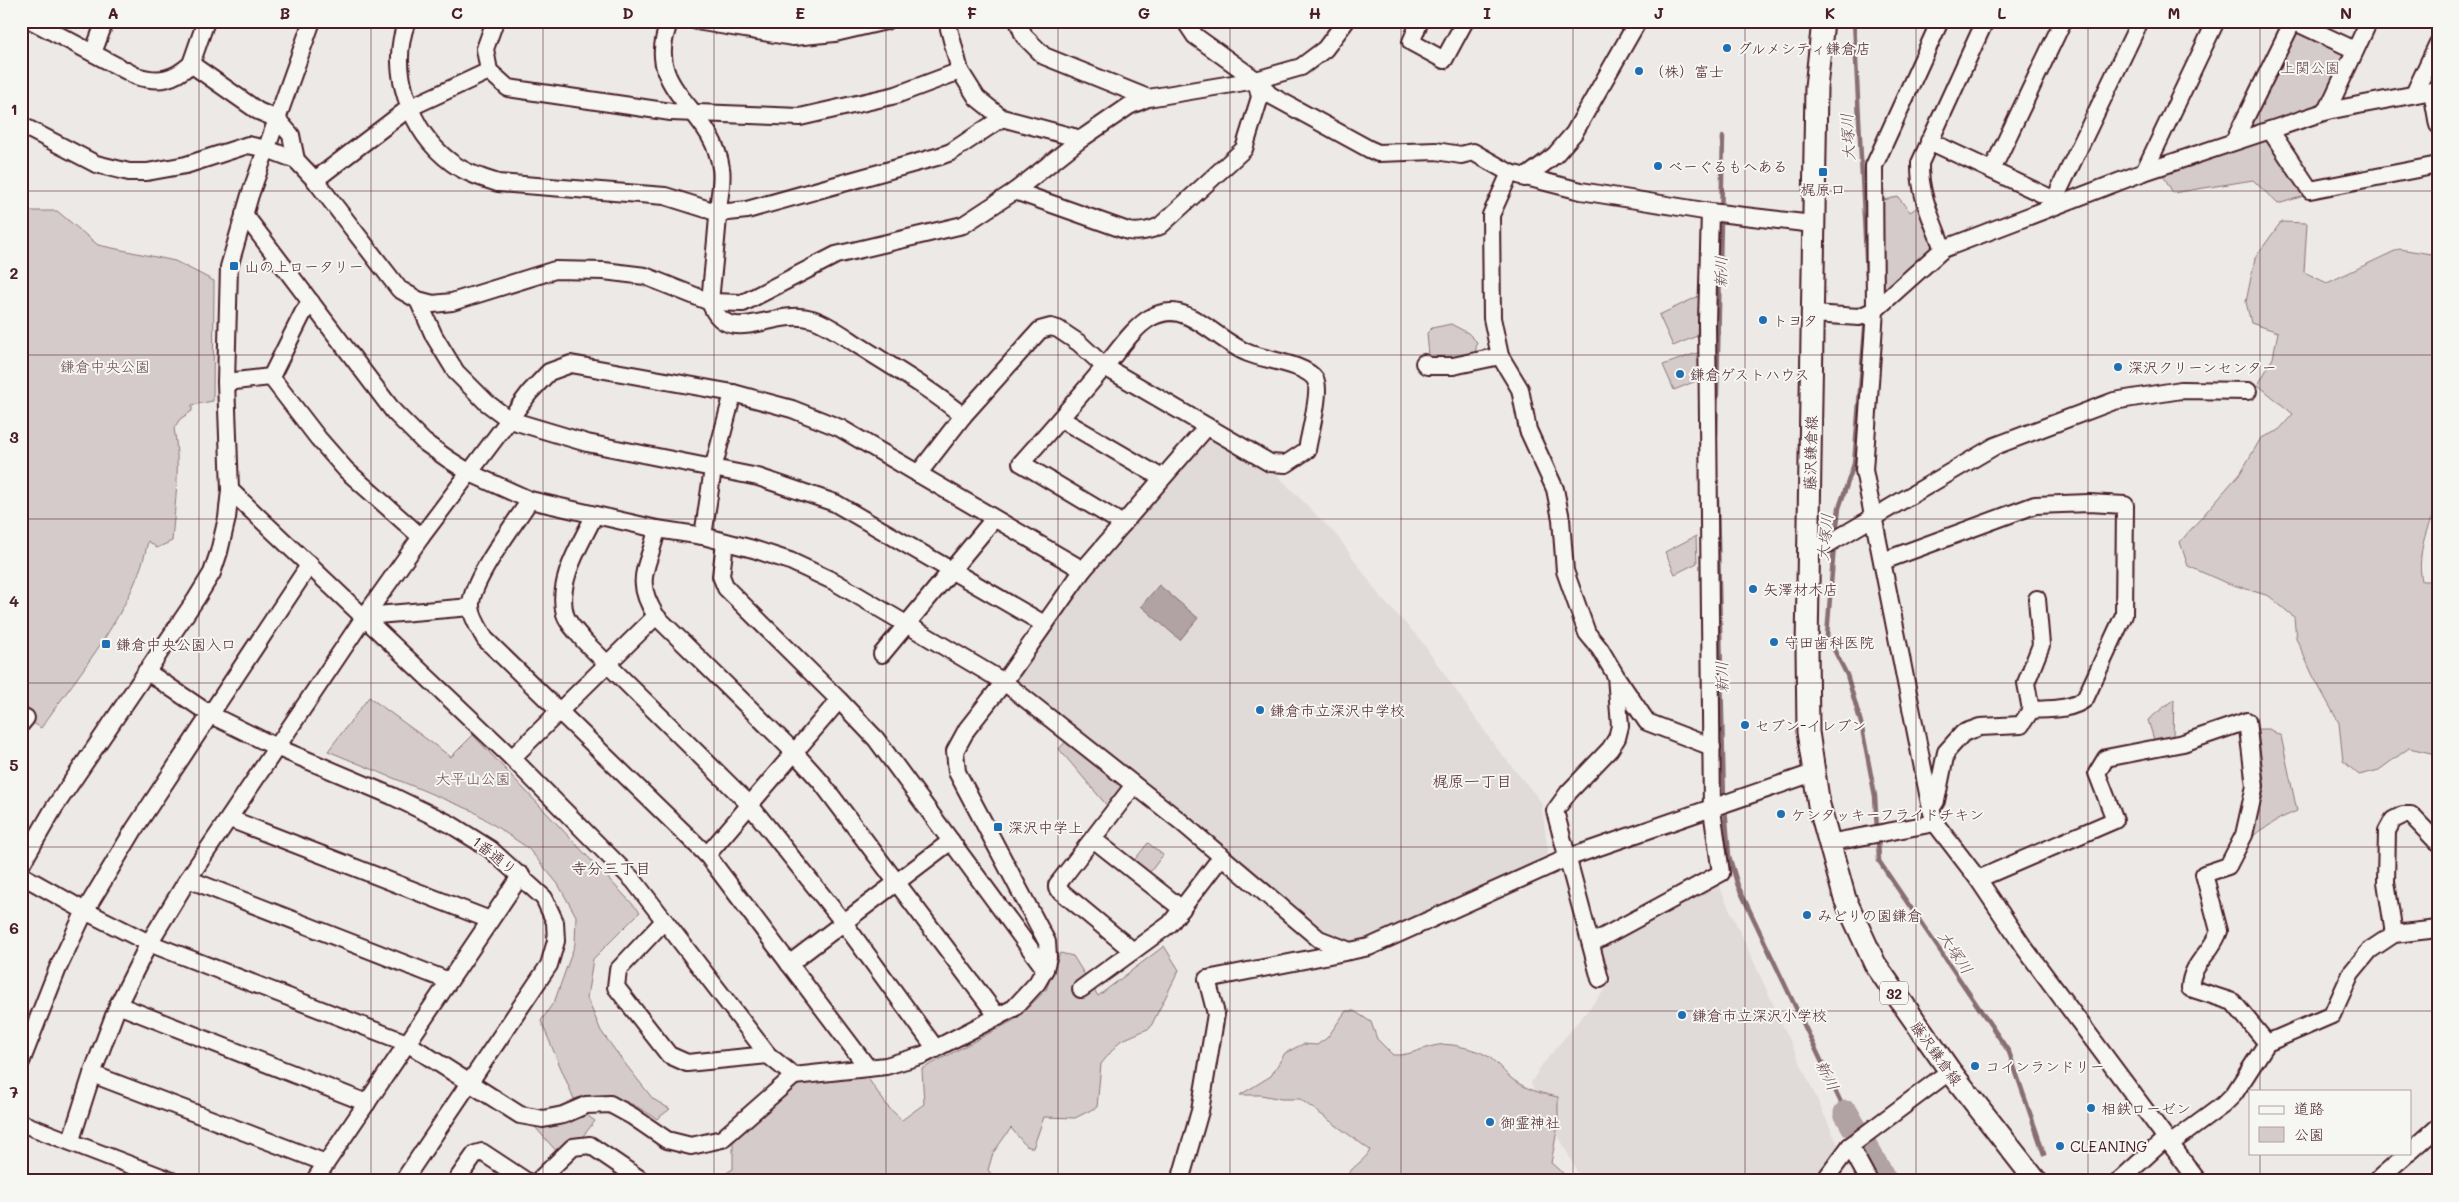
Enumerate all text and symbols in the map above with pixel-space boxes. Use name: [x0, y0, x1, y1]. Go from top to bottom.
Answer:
text: A: [107, 2, 119, 23]
text: B: [280, 2, 290, 23]
text: C: [451, 2, 463, 23]
text: D: [622, 2, 634, 23]
text: E: [795, 2, 805, 23]
text: F: [967, 2, 977, 23]
text: G: [1138, 2, 1150, 23]
text: H: [1309, 2, 1321, 23]
text: I: [1483, 2, 1491, 23]
text: J: [1654, 2, 1664, 23]
text: K: [1825, 2, 1835, 23]
text: L: [1997, 2, 2007, 23]
text: M: [2168, 2, 2180, 23]
text: N: [2340, 2, 2352, 23]
place label: グルメシティ鎌倉店: [1737, 38, 1871, 58]
marker: グルメシティ鎌倉店: [1721, 42, 1733, 54]
park label: 上関公園: [2280, 57, 2340, 77]
place label: （株）富士: [1649, 61, 1724, 81]
marker: （株）富士: [1633, 65, 1645, 77]
text: 1: [10, 98, 18, 119]
water label: 大塚川: [1835, 112, 1859, 162]
place label: べーぐるもへある: [1668, 156, 1788, 176]
marker: べーぐるもへある: [1652, 160, 1664, 172]
marker: 梶原口: [1817, 166, 1829, 178]
place label: 梶原口: [1800, 179, 1846, 199]
place label: 山の上ロータリー: [244, 256, 364, 276]
water label: 新川: [1709, 256, 1731, 288]
marker: 山の上ロータリー: [228, 260, 240, 272]
text: 2: [10, 262, 19, 283]
place label: トヨタ: [1773, 310, 1818, 330]
marker: トヨタ: [1757, 314, 1769, 326]
park label: 鎌倉中央公園: [60, 356, 150, 376]
place label: 深沢クリーンセンター: [2128, 357, 2277, 377]
marker: 深沢クリーンセンター: [2112, 361, 2124, 373]
place label: 鎌倉ゲストハウス: [1690, 364, 1809, 384]
marker: 鎌倉ゲストハウス: [1674, 368, 1686, 380]
street label: 藤沢鎌倉線: [1799, 415, 1821, 491]
text: 3: [9, 426, 19, 447]
water label: 大塚川: [1811, 512, 1837, 562]
place label: 矢澤材木店: [1763, 579, 1838, 599]
marker: 矢澤材木店: [1747, 583, 1759, 595]
text: 4: [9, 590, 19, 611]
place label: 守田歯科医院: [1784, 632, 1874, 652]
place label: 鎌倉中央公園入口: [116, 634, 236, 654]
marker: 守田歯科医院: [1768, 636, 1780, 648]
marker: 鎌倉中央公園入口: [100, 638, 112, 650]
water label: 新川: [1710, 661, 1732, 693]
place label: 鎌倉市立深沢中学校: [1270, 700, 1405, 720]
marker: 鎌倉市立深沢中学校: [1254, 704, 1266, 716]
place label: セブン-イレブン: [1755, 715, 1866, 735]
marker: セブン-イレブン: [1739, 719, 1751, 731]
text: 5: [9, 754, 19, 775]
park label: 大平山公園: [435, 768, 511, 788]
district label: 梶原一丁目: [1432, 770, 1512, 791]
place label: ケンタッキーフライドチキン: [1791, 804, 1984, 824]
marker: ケンタッキーフライドチキン: [1775, 808, 1787, 820]
place label: 深沢中学上: [1008, 817, 1083, 837]
marker: 深沢中学上: [992, 821, 1004, 833]
street label: 1番通り: [468, 831, 522, 879]
district label: 寺分三丁目: [571, 857, 651, 878]
place label: みどりの園鎌倉: [1817, 905, 1922, 925]
marker: みどりの園鎌倉: [1801, 909, 1813, 921]
text: 6: [9, 917, 19, 938]
water label: 大塚川: [1934, 926, 1978, 978]
road number: 32: [1880, 981, 1908, 1004]
place label: 鎌倉市立深沢小学校: [1692, 1005, 1827, 1025]
marker: 鎌倉市立深沢小学校: [1676, 1009, 1688, 1021]
street label: 藤沢鎌倉線: [1907, 1017, 1967, 1089]
water label: 新川: [1812, 1056, 1844, 1094]
place label: コインランドリー: [1985, 1056, 2105, 1076]
marker: コインランドリー: [1969, 1060, 1981, 1072]
text: 7: [10, 1081, 19, 1102]
legend: [2249, 1090, 2412, 1154]
place label: 相鉄ローゼン: [2101, 1098, 2191, 1118]
text: 道路: [2294, 1098, 2324, 1118]
marker: 相鉄ローゼン: [2085, 1102, 2097, 1114]
place label: 御霊神社: [1500, 1112, 1560, 1132]
marker: 御霊神社: [1484, 1116, 1496, 1128]
text: 公園: [2294, 1124, 2324, 1144]
place label: CLEANING: [2070, 1136, 2147, 1156]
marker: CLEANING: [2054, 1140, 2066, 1152]

